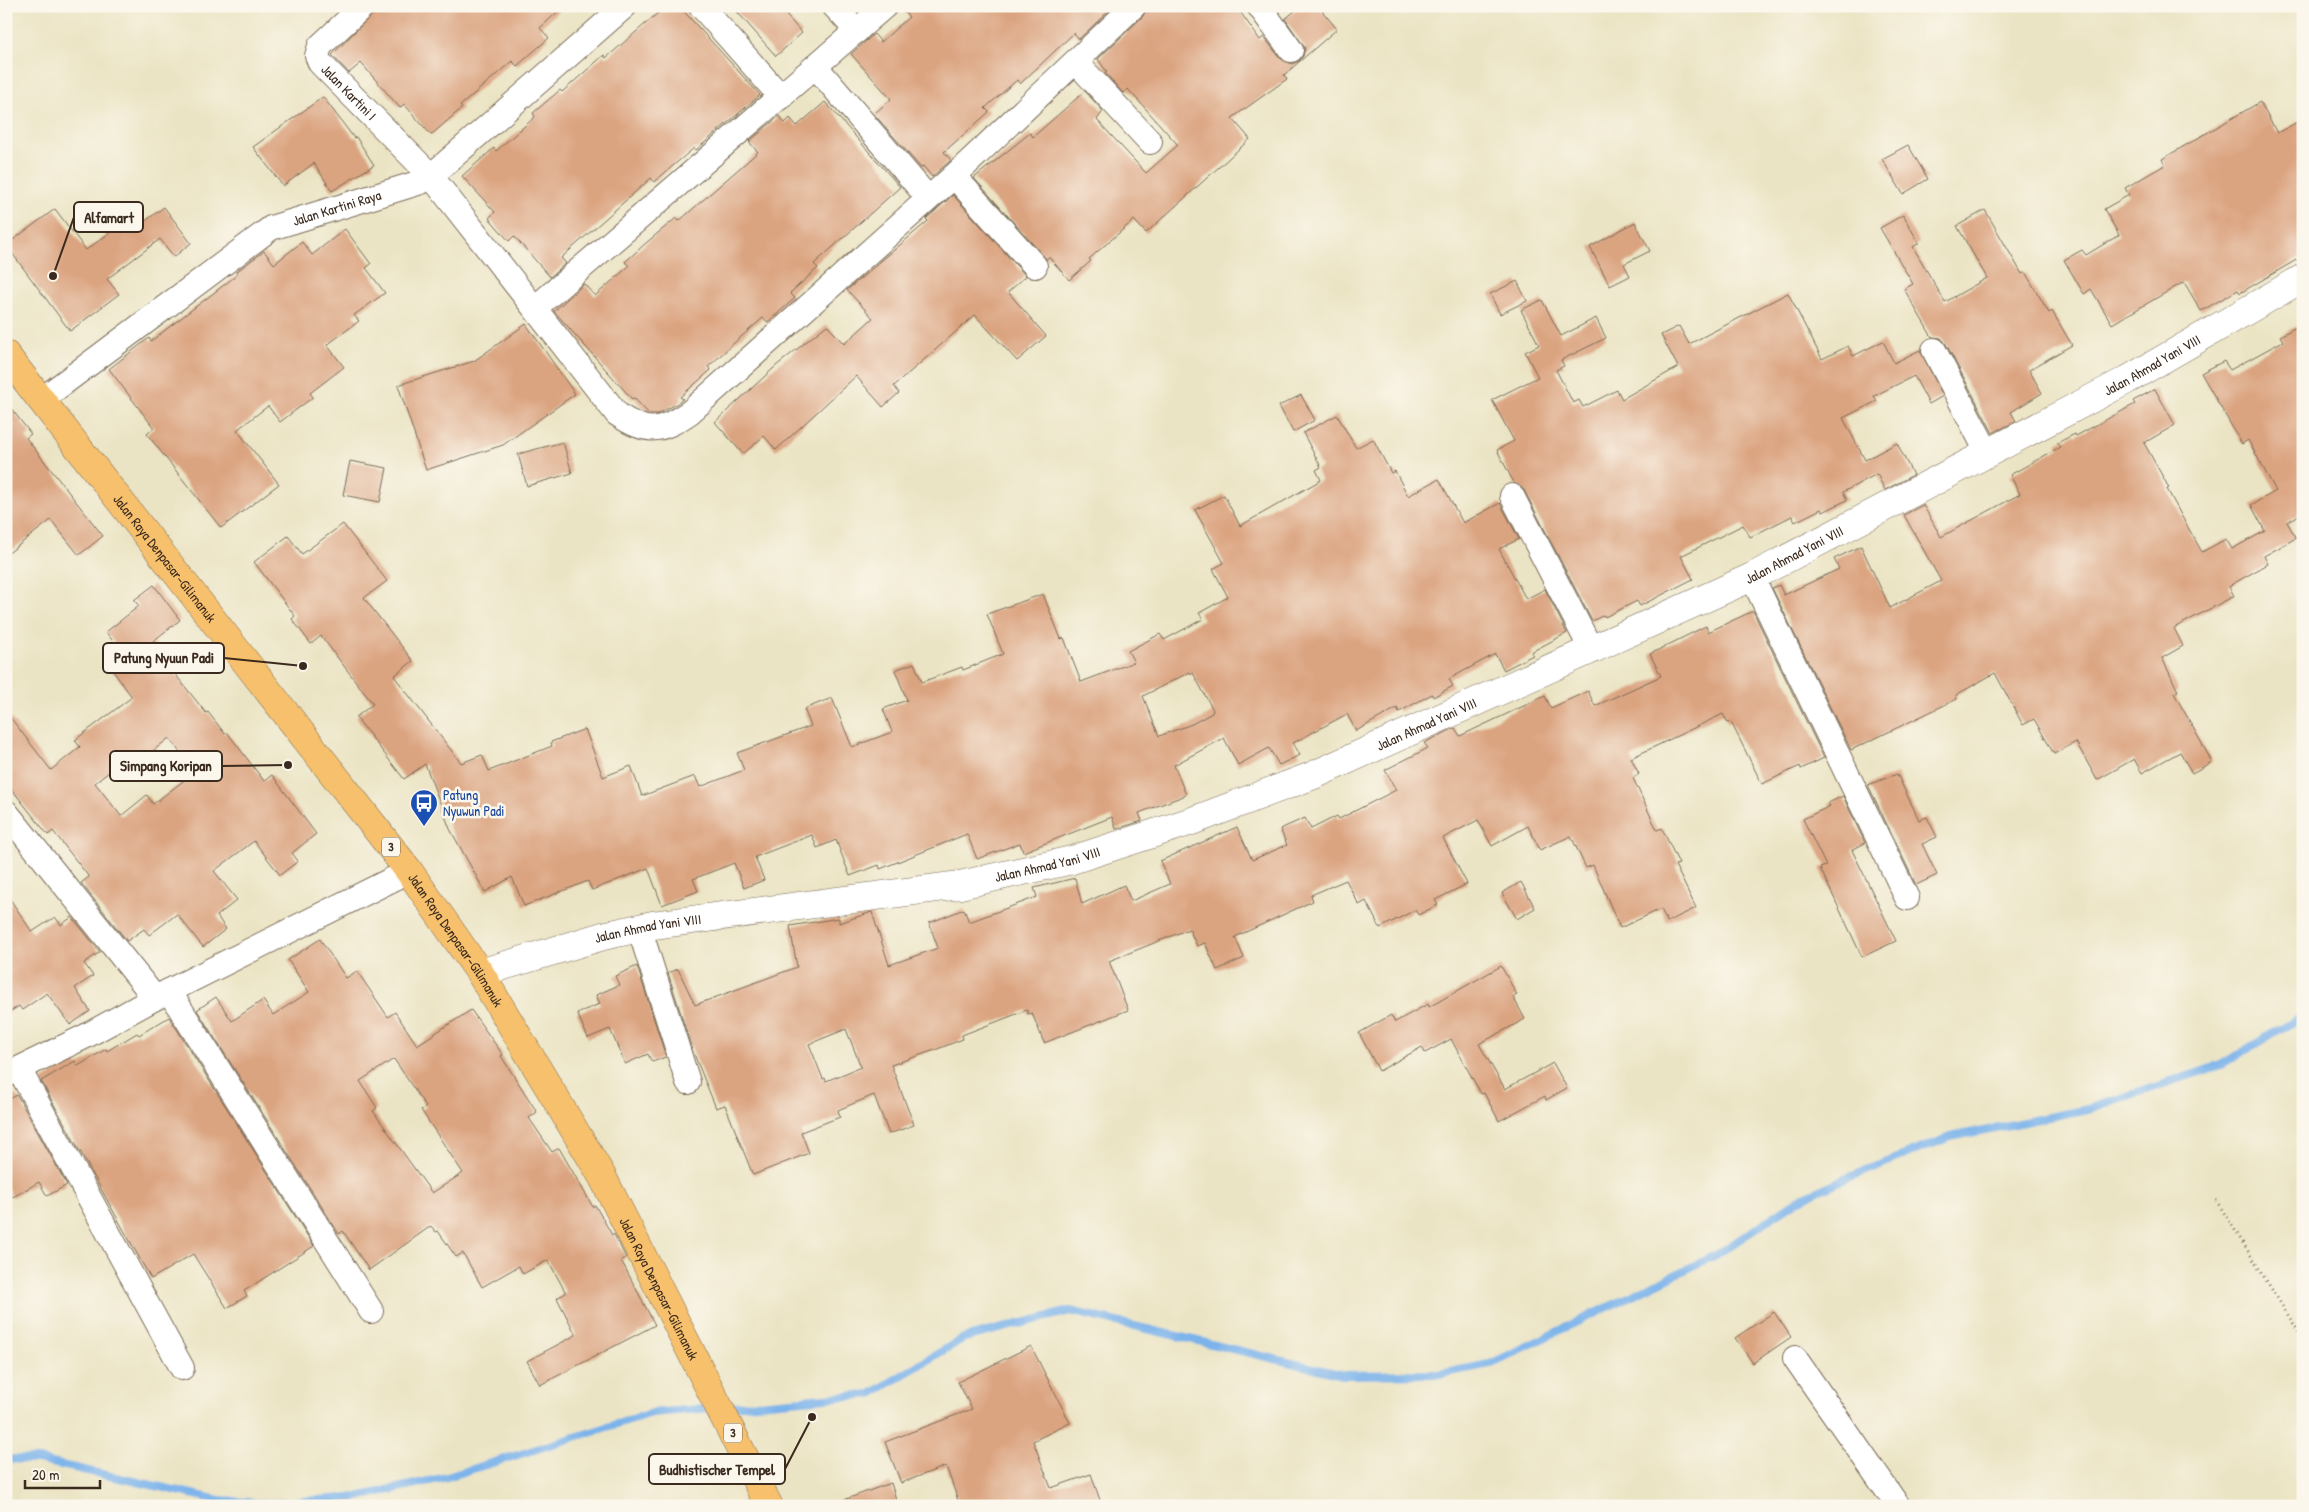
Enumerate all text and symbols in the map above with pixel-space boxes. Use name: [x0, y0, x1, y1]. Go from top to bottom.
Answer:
street label: Jalan Kartini I: [317, 60, 381, 124]
street label: Jalan Kartini Raya: [290, 185, 384, 230]
callout: Alfamart: [74, 202, 143, 232]
text: Alfamart: [84, 207, 135, 228]
street label: Jalan Ahmad Yani VIII: [2100, 330, 2204, 400]
street label: Jalan Raya Denpasar-Gilimanuk: [109, 490, 221, 626]
street label: Jalan Ahmad Yani VIII: [1742, 521, 1846, 588]
callout: Patung Nyuun Padi: [103, 643, 224, 673]
text: Patung Nyuun Padi: [114, 647, 214, 669]
street label: Jalan Ahmad Yani VIII: [1373, 693, 1479, 755]
callout: Simpang Koripan: [110, 751, 222, 781]
text: Simpang Koripan: [120, 755, 212, 777]
place label: Patung Nyuwun Padi: [443, 785, 504, 821]
bus stop icon: Patung Nyuwun Padi: [409, 788, 439, 827]
road number: 3: [382, 838, 400, 856]
street label: Jalan Ahmad Yani VIII: [993, 842, 1102, 886]
street label: Jalan Raya Denpasar-Gilimanuk: [404, 869, 508, 1010]
street label: Jalan Ahmad Yani VIII: [592, 909, 702, 947]
street label: Jalan Raya Denpasar-Gilimanuk: [615, 1214, 704, 1363]
road number: 3: [724, 1424, 742, 1442]
callout: Budhistischer Tempel: [649, 1454, 785, 1484]
scale bar: [25, 1457, 100, 1489]
text: Budhistischer Tempel: [659, 1459, 776, 1481]
text: 20 m: [32, 1464, 59, 1485]

